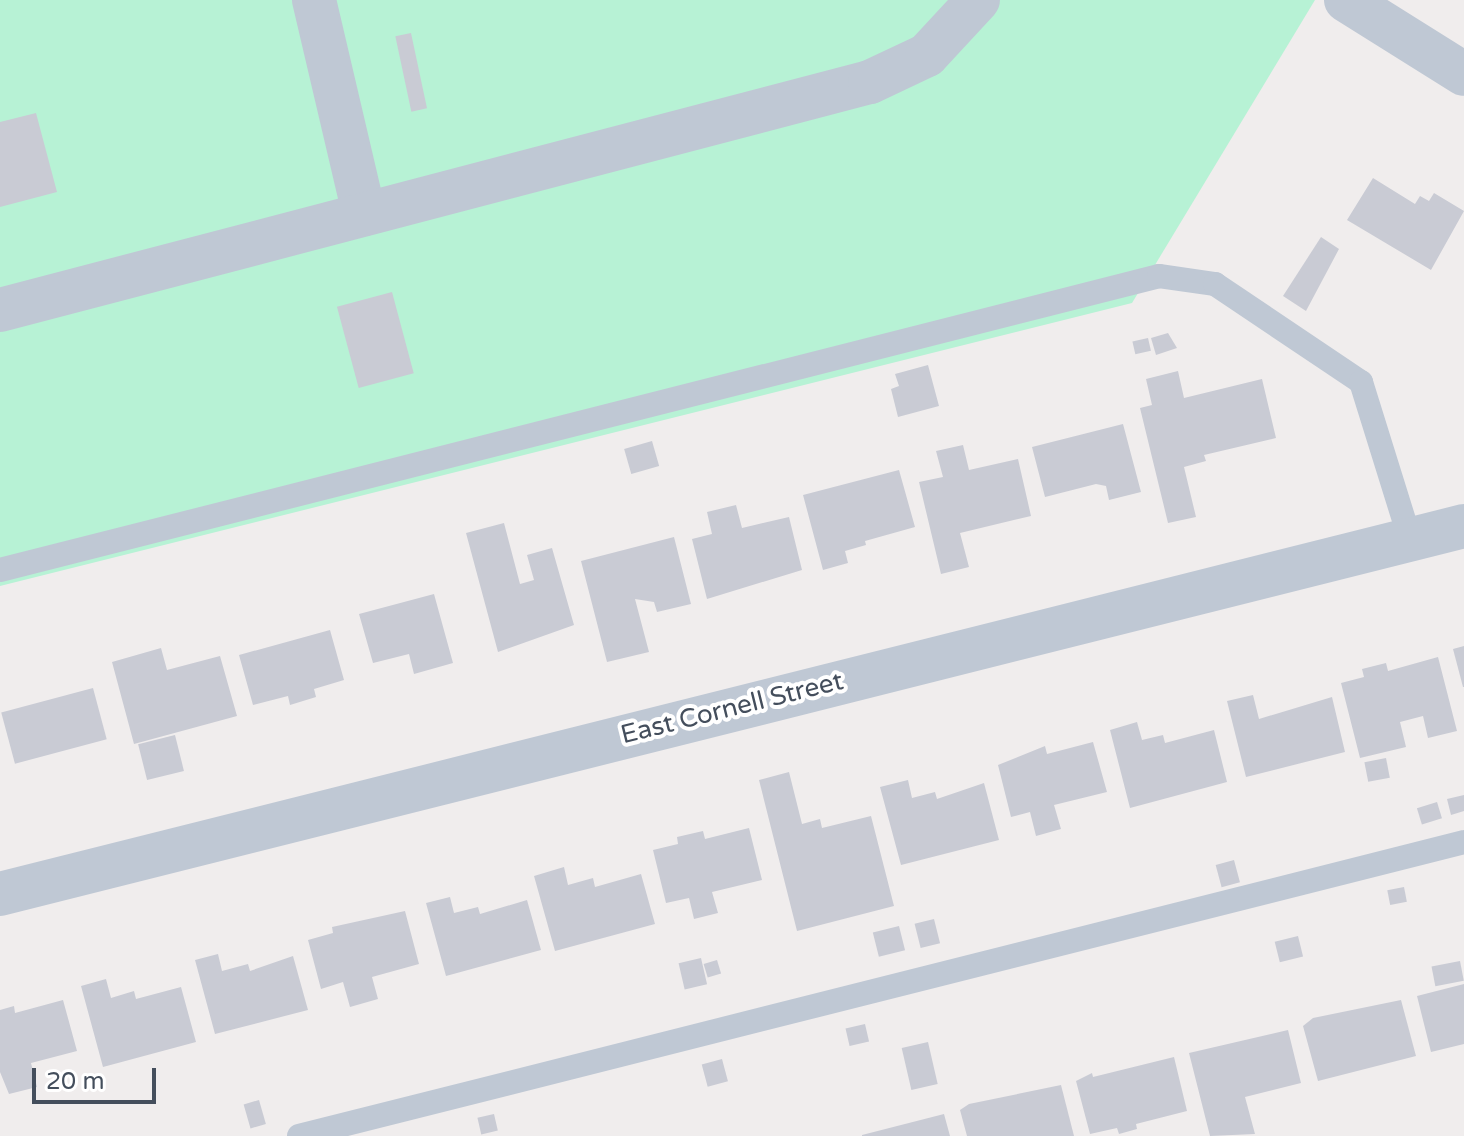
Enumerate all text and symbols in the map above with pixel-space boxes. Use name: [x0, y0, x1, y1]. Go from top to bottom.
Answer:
street label: East Cornell Street: [618, 665, 846, 751]
scale bar: [36, 1052, 160, 1102]
text: 20 m: [46, 1067, 104, 1096]

